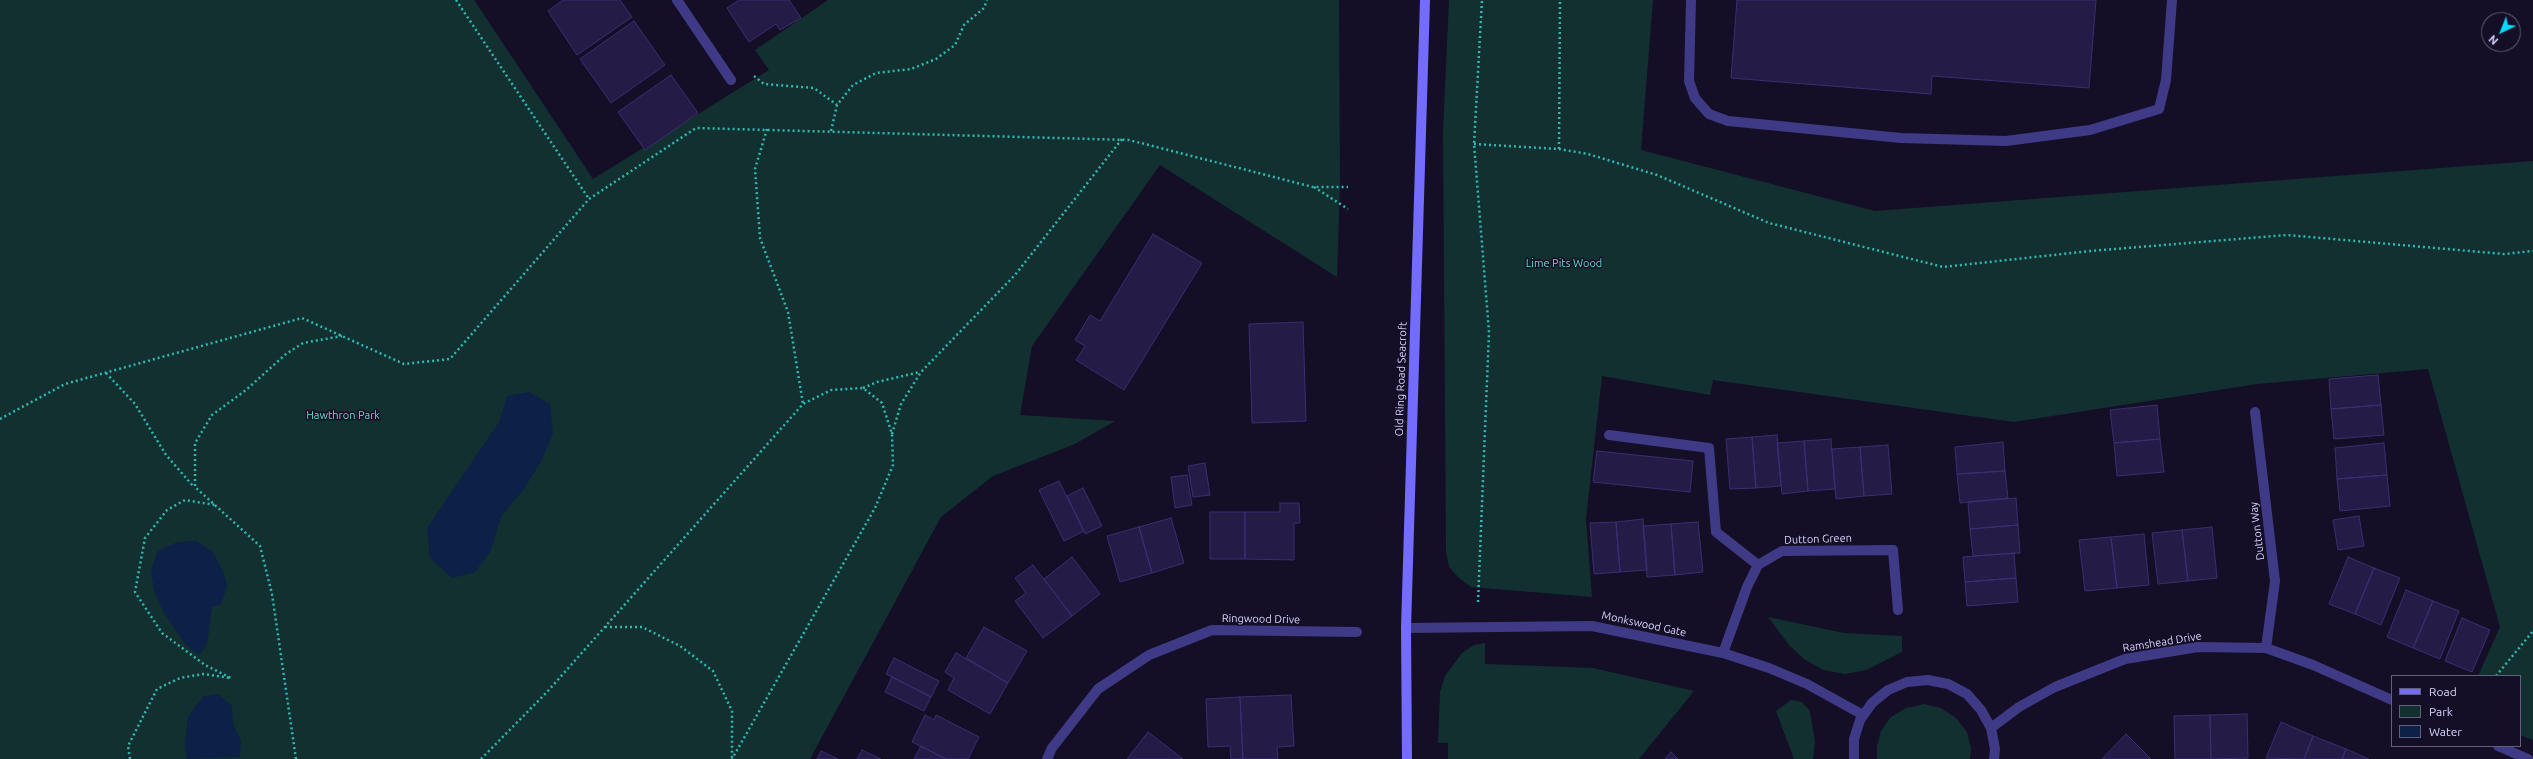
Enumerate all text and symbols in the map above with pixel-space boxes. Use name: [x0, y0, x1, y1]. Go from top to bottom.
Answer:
north arrow: [2481, 12, 2521, 52]
text: N: [2486, 33, 2501, 47]
park label: Lime Pits Wood: [1526, 256, 1602, 270]
street label: Old Ring Road Seacroft: [1392, 321, 1410, 437]
park label: Hawthron Park: [306, 408, 380, 422]
street label: Dutton Way: [2247, 501, 2267, 561]
street label: Dutton Green: [1784, 531, 1852, 547]
street label: Monkswood Gate: [1600, 609, 1688, 639]
street label: Ringwood Drive: [1222, 612, 1300, 626]
street label: Ramshead Drive: [2122, 629, 2202, 655]
legend: [2391, 675, 2521, 747]
text: Road: [2429, 685, 2457, 698]
text: Park: [2429, 705, 2453, 718]
text: Water: [2429, 725, 2462, 738]

